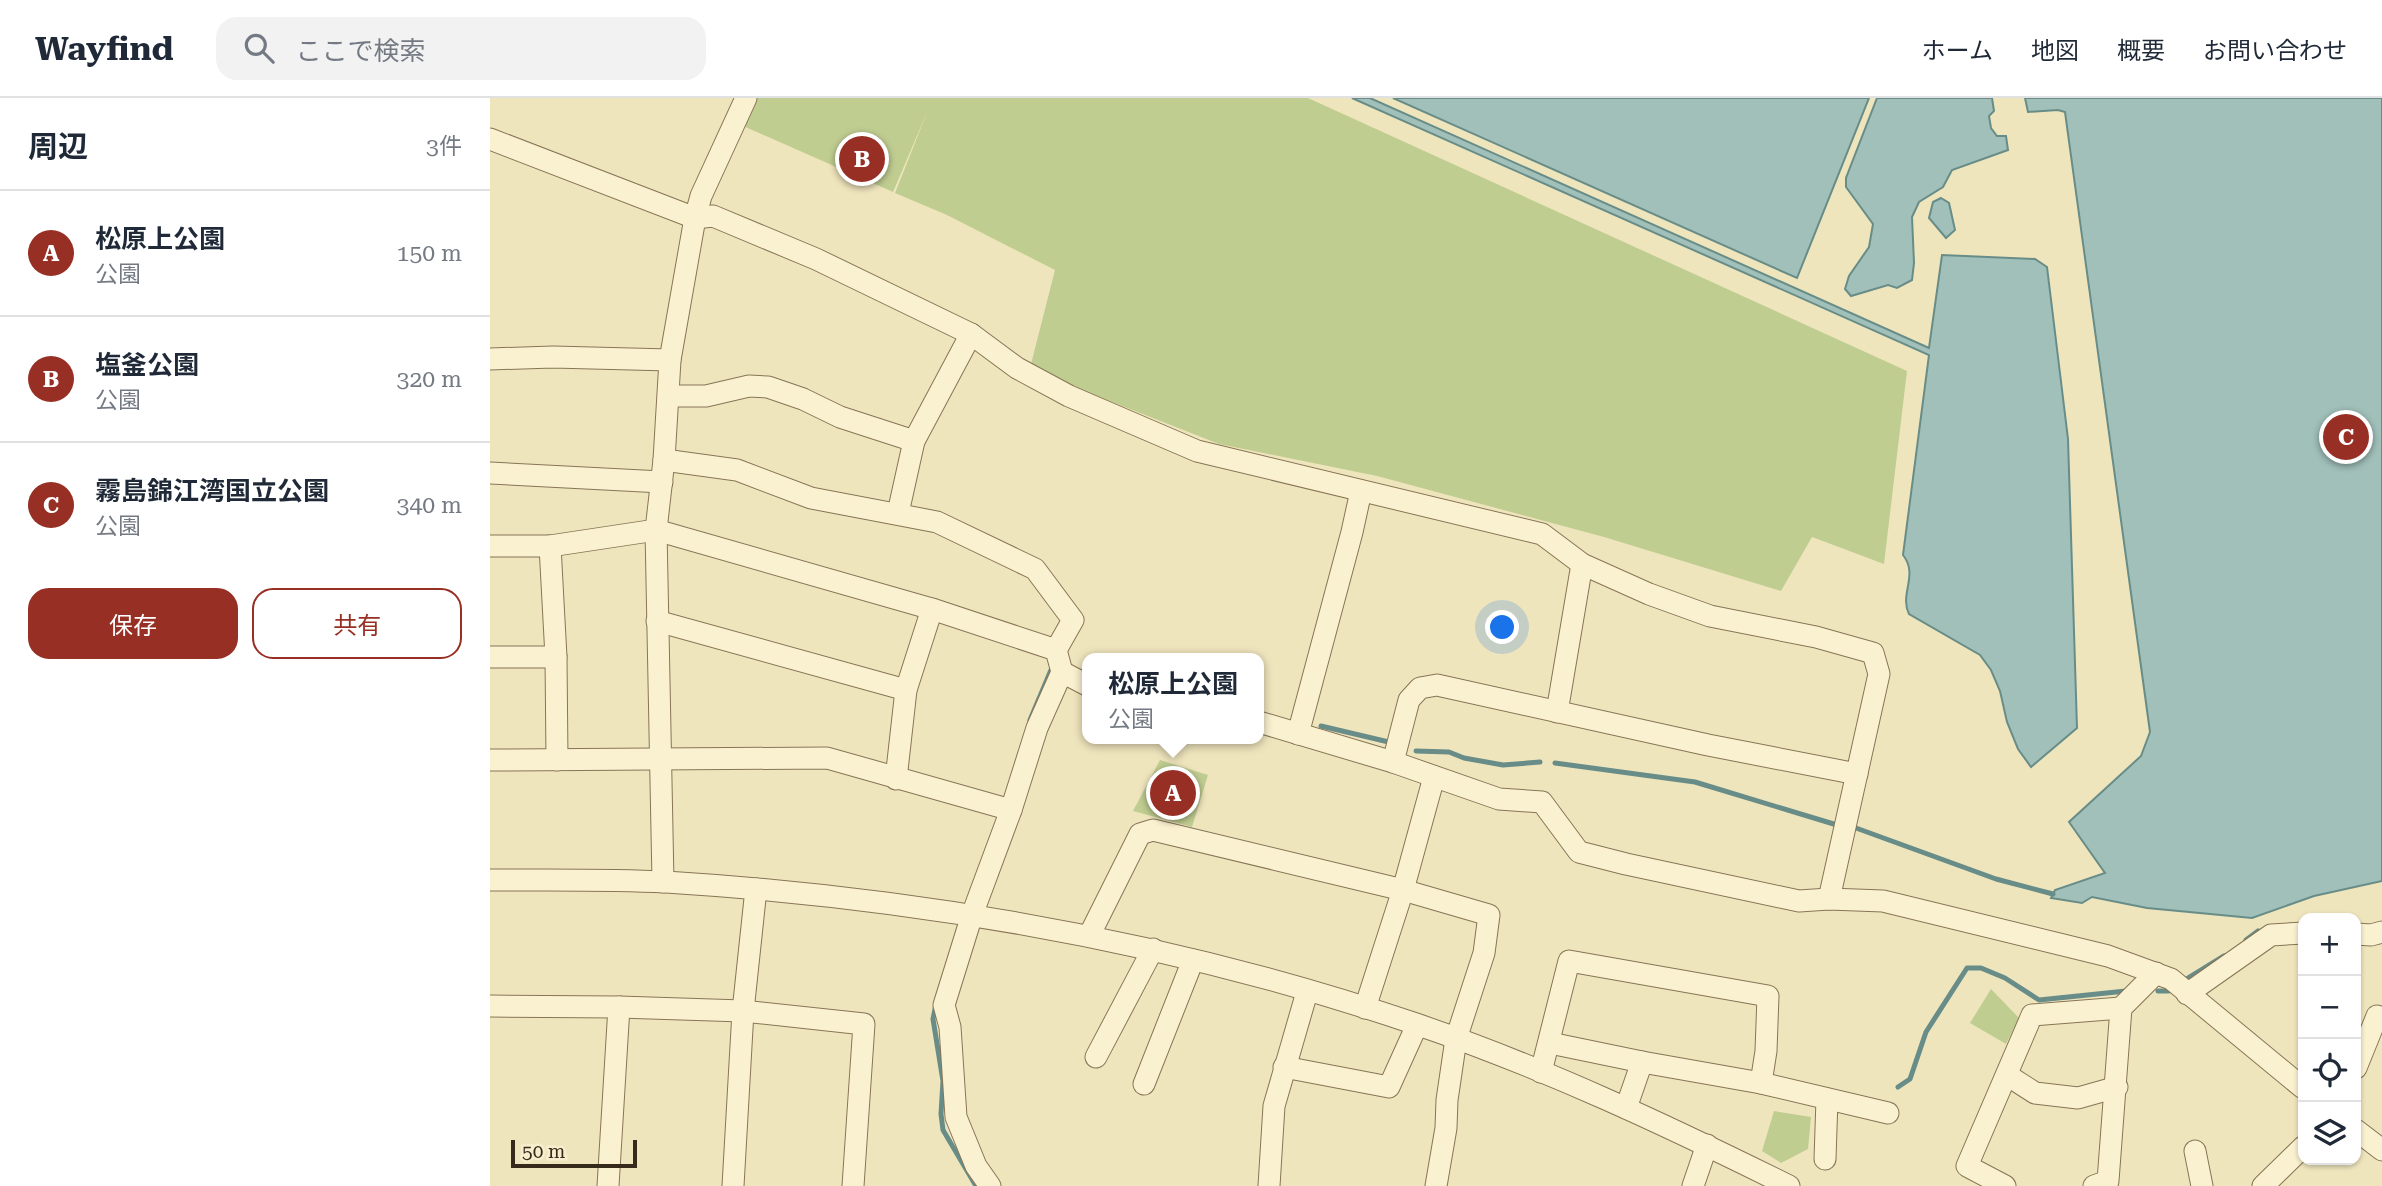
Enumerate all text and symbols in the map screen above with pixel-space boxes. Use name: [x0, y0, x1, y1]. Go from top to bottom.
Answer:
search box: [216, 17, 706, 80]
text: Wayfind: [35, 29, 174, 68]
icon: search: [240, 29, 278, 67]
text: ここで検索: [296, 36, 426, 66]
text: ホーム: [1922, 37, 1993, 65]
text: 地図: [2031, 37, 2079, 65]
text: 概要: [2117, 37, 2165, 65]
text: お問い合わせ: [2203, 37, 2347, 65]
text: 周辺: [28, 129, 88, 164]
text: 3件: [426, 133, 462, 160]
pin: B: [839, 133, 885, 185]
text: 松原上公園: [95, 224, 225, 254]
text: A: [43, 240, 59, 267]
text: 150 m: [397, 240, 462, 267]
text: 公園: [95, 261, 141, 288]
text: 塩釜公園: [95, 350, 199, 380]
text: B: [43, 366, 59, 393]
text: 320 m: [397, 366, 462, 393]
text: 公園: [95, 387, 141, 414]
pin: C: [2323, 411, 2369, 463]
text: 霧島錦江湾国立公園: [95, 476, 329, 506]
text: C: [43, 492, 59, 519]
text: 340 m: [397, 492, 462, 519]
text: 公園: [95, 513, 141, 540]
button: 保存: [28, 588, 238, 659]
button: 共有: [252, 588, 462, 659]
your location: [1485, 610, 1519, 644]
popup: [1082, 653, 1264, 744]
text: 松原上公園: [1108, 669, 1238, 699]
text: 公園: [1108, 706, 1154, 733]
pin: A: [1150, 767, 1196, 819]
map controls: [2298, 913, 2361, 1165]
button: +: [2298, 913, 2361, 976]
button: −: [2298, 976, 2361, 1039]
button: locate: [2298, 1039, 2361, 1102]
button: layers: [2298, 1102, 2361, 1165]
scale bar: [511, 1137, 637, 1169]
text: 50 m: [522, 1140, 565, 1163]

